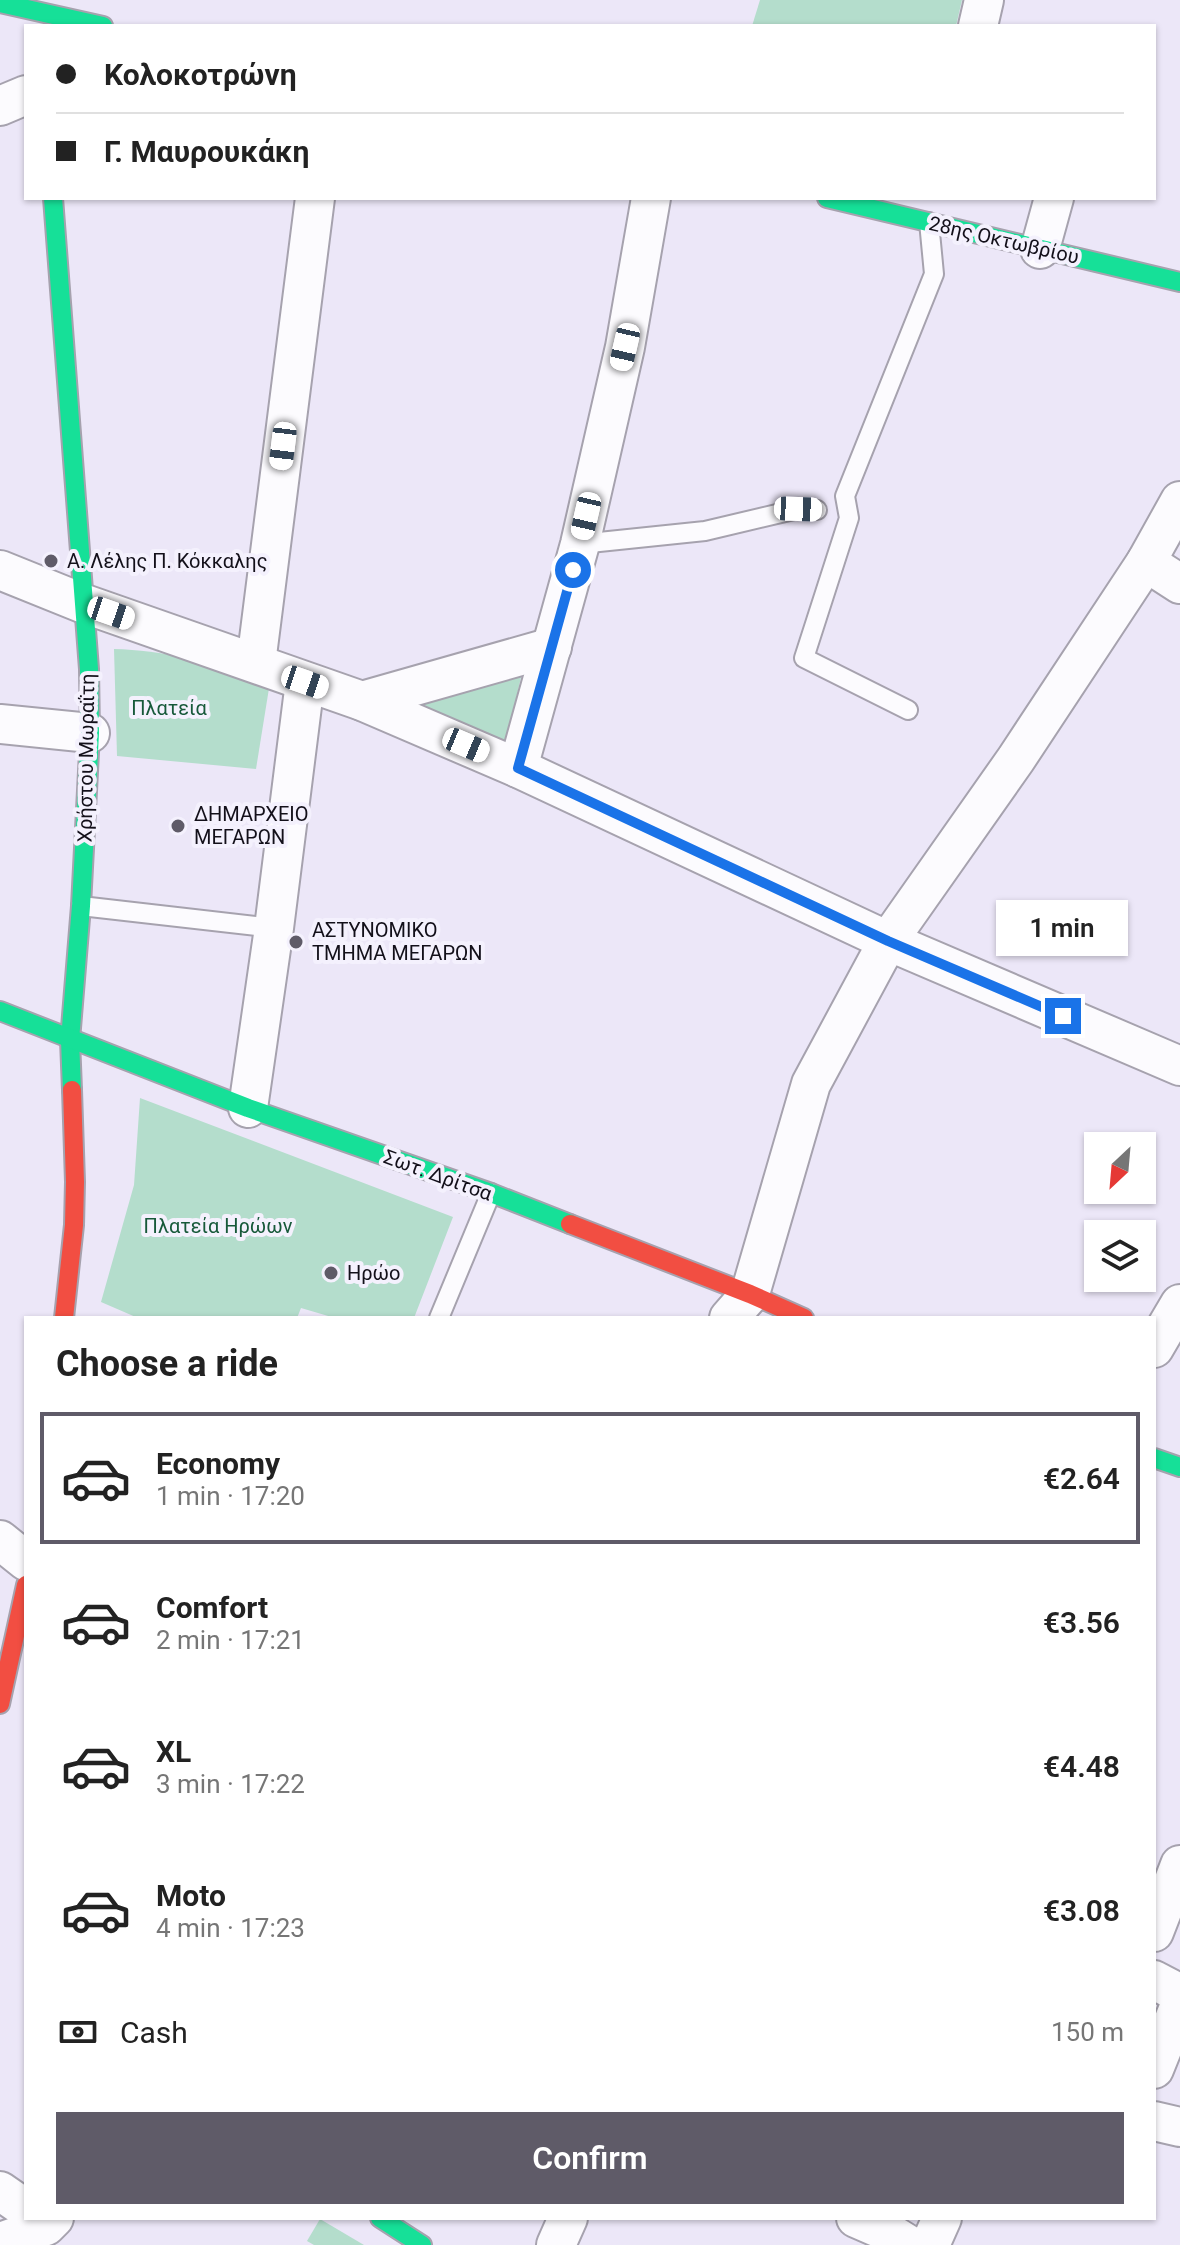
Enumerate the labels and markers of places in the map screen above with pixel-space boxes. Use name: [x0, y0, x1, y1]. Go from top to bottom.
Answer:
place label: Α. Λέλης Π. Κόκκαλης: [67, 549, 267, 573]
marker: Α. Λέλης Π. Κόκκαλης: [42, 552, 60, 570]
place label: ΔΗΜΑΡΧΕΙΟ ΜΕΓΑΡΩΝ: [194, 802, 308, 849]
marker: ΔΗΜΑΡΧΕΙΟ ΜΕΓΑΡΩΝ: [169, 817, 187, 835]
place label: ΑΣΤΥΝΟΜΙΚΟ ΤΜΗΜΑ ΜΕΓΑΡΩΝ: [312, 918, 483, 965]
marker: ΑΣΤΥΝΟΜΙΚΟ ΤΜΗΜΑ ΜΕΓΑΡΩΝ: [287, 933, 305, 951]
place label: Ηρώο: [347, 1261, 401, 1285]
marker: Ηρώο: [322, 1264, 340, 1282]

